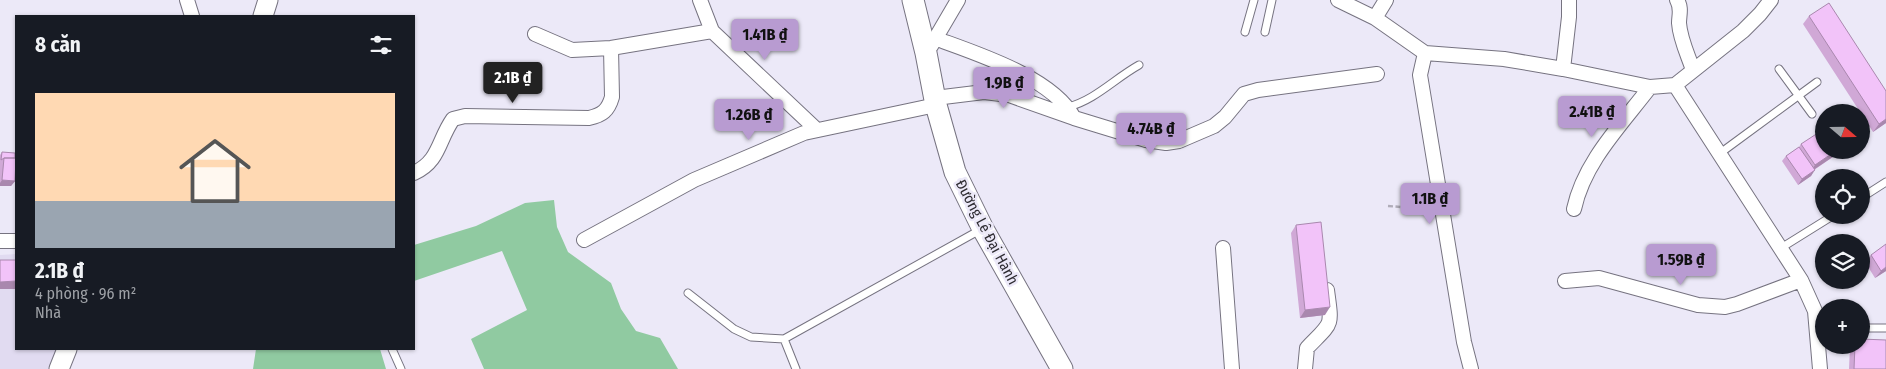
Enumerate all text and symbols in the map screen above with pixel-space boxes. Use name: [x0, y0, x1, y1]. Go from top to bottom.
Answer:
pin: 1.41B ₫: [719, 18, 811, 61]
text: 1.41B ₫: [742, 25, 788, 44]
icon: filters: [367, 31, 395, 59]
text: 8 căn: [35, 32, 81, 58]
pin: 2.1B ₫: [472, 62, 554, 104]
pin: 1.9B ₫: [963, 66, 1045, 109]
text: 2.1B ₫: [494, 68, 532, 87]
text: 1.9B ₫: [984, 73, 1024, 92]
pin: 2.41B ₫: [1546, 96, 1638, 138]
pin: 1.26B ₫: [703, 98, 795, 141]
text: 2.41B ₫: [1569, 102, 1615, 121]
north arrow: [1815, 104, 1870, 159]
map controls: [1815, 104, 1870, 354]
text: 1.26B ₫: [725, 105, 773, 124]
pin: 4.74B ₫: [1105, 112, 1197, 155]
text: 4.74B ₫: [1127, 119, 1175, 138]
icon: home: [170, 126, 260, 216]
button: locate: [1815, 169, 1870, 224]
street label: Đường Lê Đại Hành: [952, 176, 1022, 288]
pin: 1.1B ₫: [1389, 182, 1471, 225]
text: 1.1B ₫: [1412, 189, 1448, 208]
button: layers: [1815, 234, 1870, 289]
pin: 1.59B ₫: [1635, 244, 1727, 286]
text: 1.59B ₫: [1657, 250, 1705, 269]
text: 2.1B ₫: [35, 258, 84, 284]
text: 4 phòng · 96 m²: [35, 284, 136, 303]
button: +: [1815, 299, 1870, 354]
text: Nhà: [35, 303, 61, 322]

